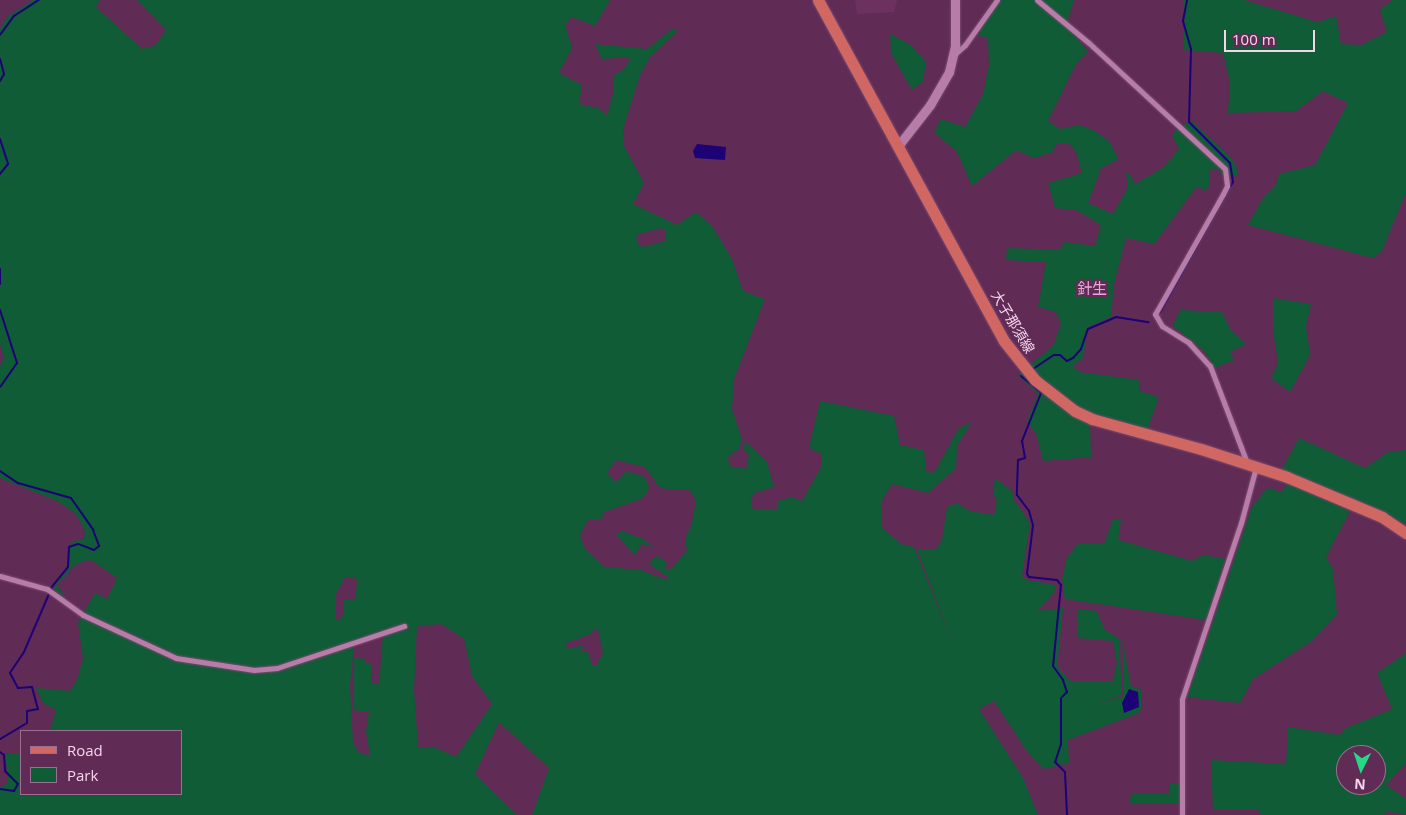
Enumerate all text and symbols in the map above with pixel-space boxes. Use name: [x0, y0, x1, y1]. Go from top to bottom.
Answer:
scale bar: [1226, 20, 1317, 52]
text: 100 m: [1232, 29, 1276, 49]
district label: 針生: [1077, 280, 1107, 298]
street label: 大子那須線: [988, 288, 1038, 356]
legend: [20, 730, 182, 795]
text: Road: [67, 740, 103, 760]
north arrow: [1336, 745, 1386, 795]
text: Park: [67, 765, 98, 785]
text: N: [1354, 775, 1366, 794]

